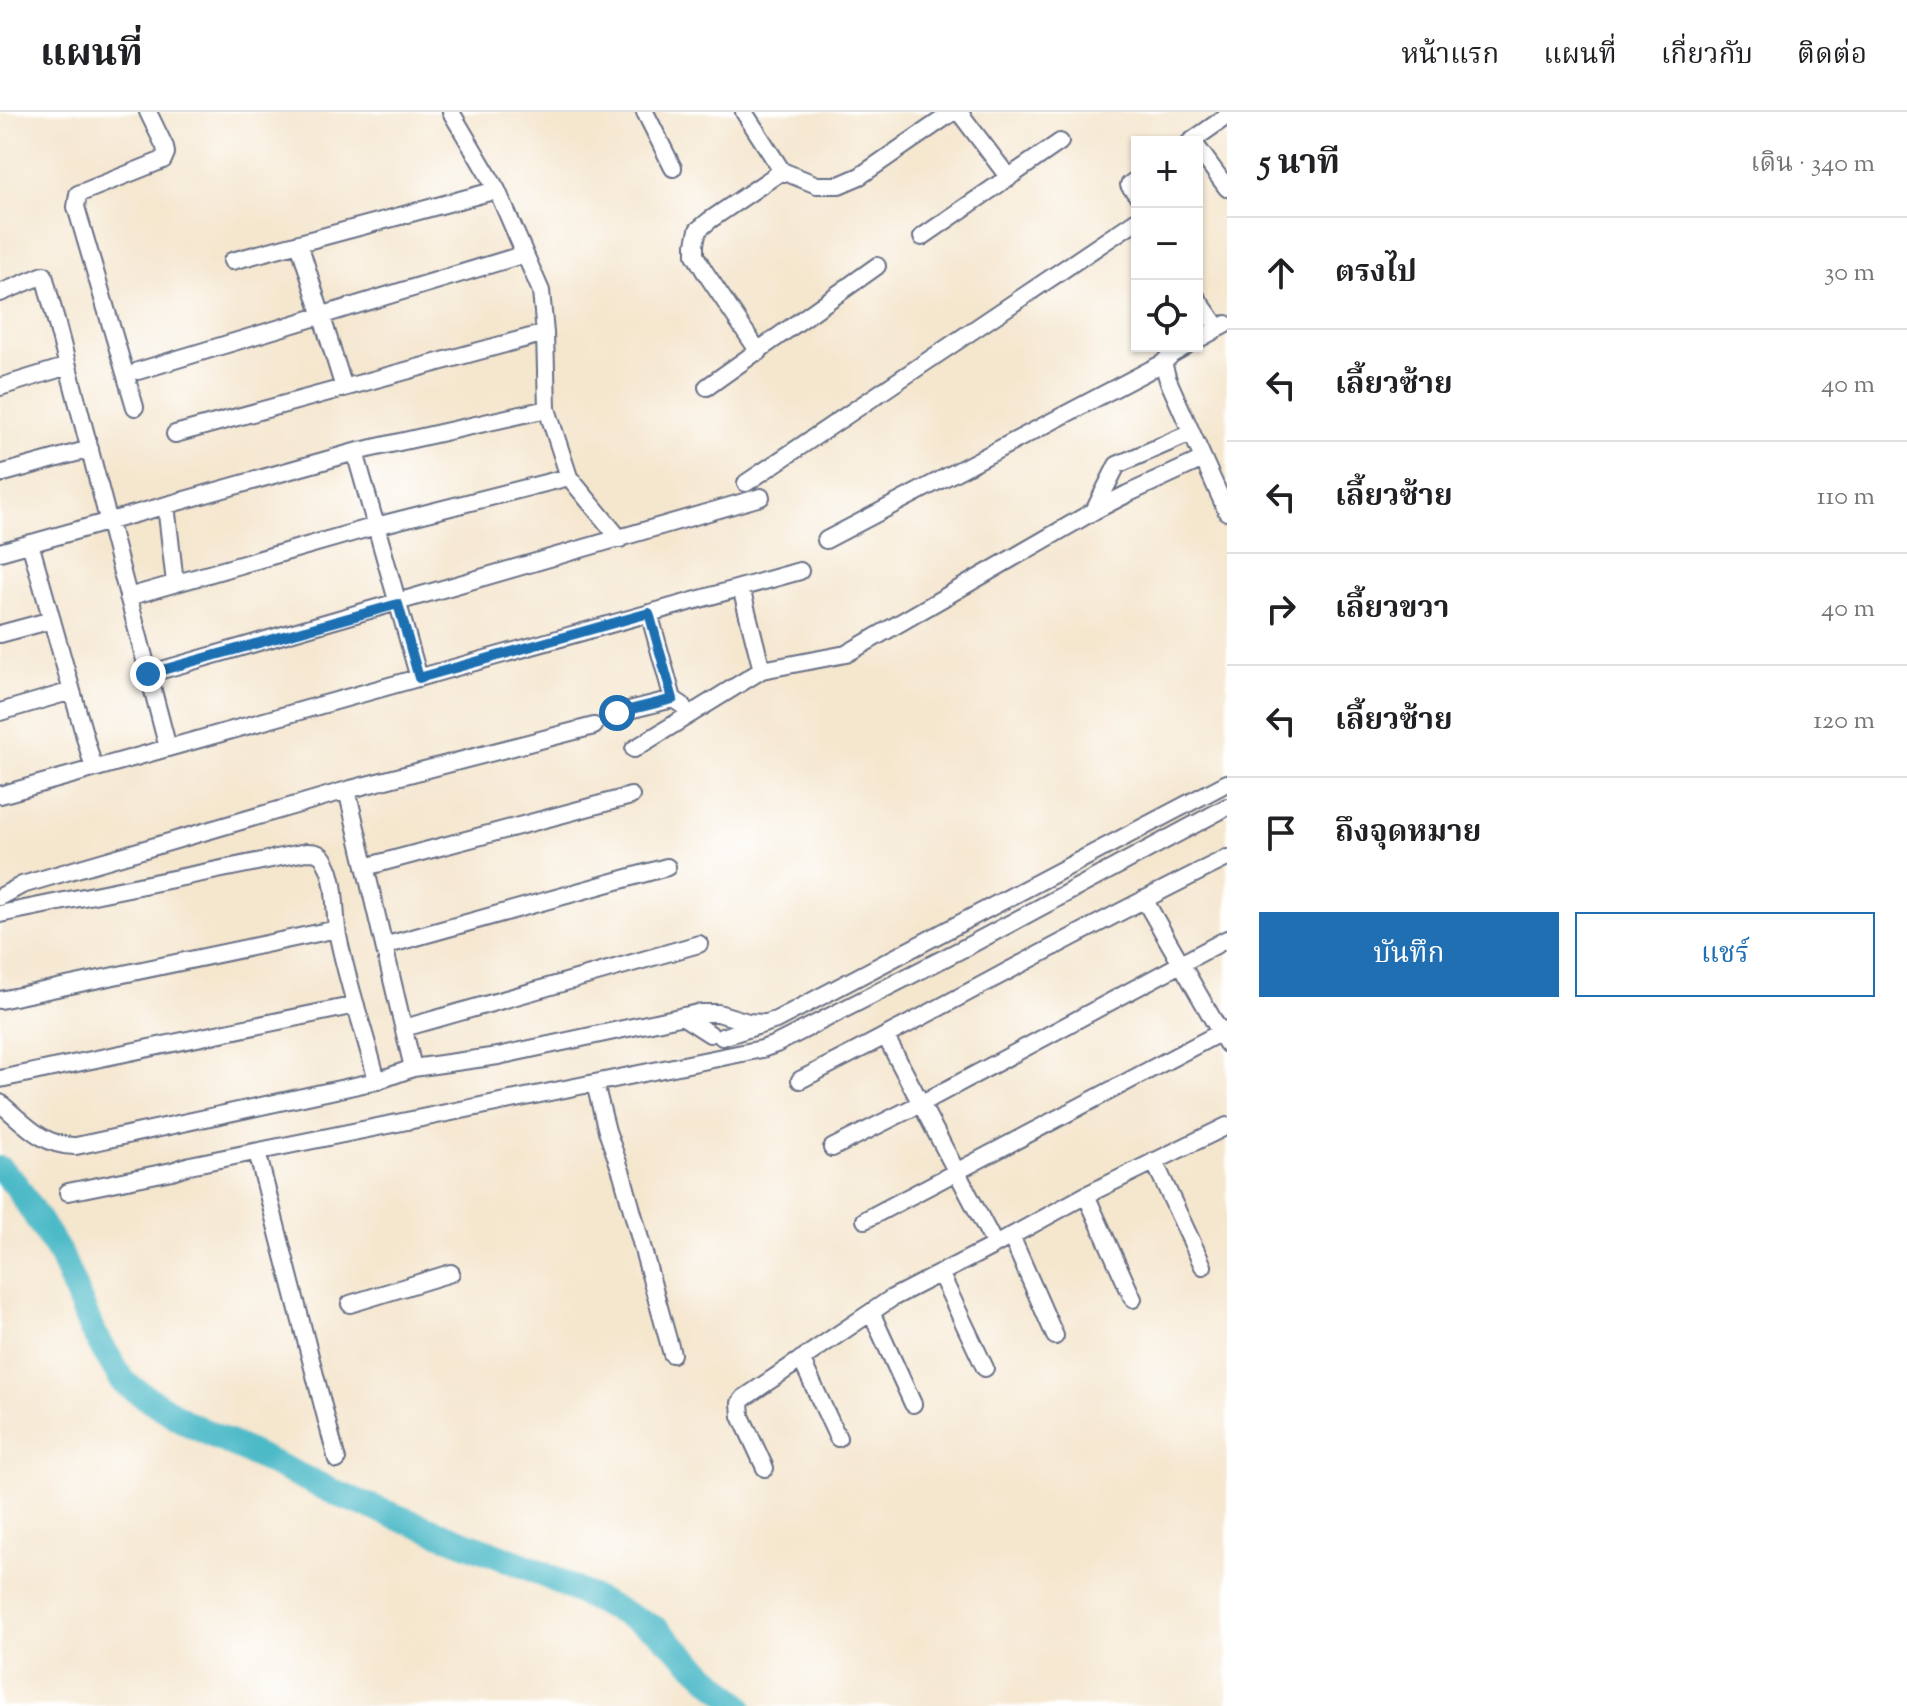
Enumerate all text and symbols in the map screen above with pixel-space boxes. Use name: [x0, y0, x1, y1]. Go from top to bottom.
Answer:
text: แผนที่: [40, 29, 143, 83]
text: หน้าแรก: [1401, 36, 1499, 76]
text: แผนที่: [1543, 36, 1617, 76]
text: เกี่ยวกับ: [1661, 36, 1753, 76]
text: ติดต่อ: [1797, 36, 1867, 76]
map controls: [1131, 136, 1203, 352]
button: +: [1131, 136, 1203, 208]
text: 5 นาที: [1259, 140, 1340, 189]
text: เดิน · 340 m: [1751, 146, 1875, 183]
button: −: [1131, 208, 1203, 280]
icon: ahead: [1259, 251, 1303, 295]
text: ตรงไป: [1335, 252, 1417, 295]
text: 30 m: [1824, 255, 1875, 292]
button: locate: [1131, 280, 1203, 352]
icon: left: [1259, 363, 1303, 407]
text: เลี้ยวซ้าย: [1335, 364, 1453, 407]
text: 40 m: [1821, 367, 1875, 404]
icon: left: [1259, 475, 1303, 519]
text: เลี้ยวซ้าย: [1335, 476, 1453, 519]
text: 110 m: [1817, 479, 1875, 516]
icon: right: [1259, 587, 1303, 631]
text: เลี้ยวขวา: [1335, 588, 1449, 631]
text: 40 m: [1821, 591, 1875, 628]
route end: [130, 656, 166, 692]
route start: [599, 695, 635, 731]
icon: left: [1259, 699, 1303, 743]
text: เลี้ยวซ้าย: [1335, 700, 1453, 743]
text: 120 m: [1813, 703, 1875, 740]
icon: arrive: [1259, 811, 1303, 855]
text: ถึงจุดหมาย: [1335, 812, 1481, 855]
button: บันทึก: [1259, 912, 1559, 997]
button: แชร์: [1575, 912, 1875, 997]

